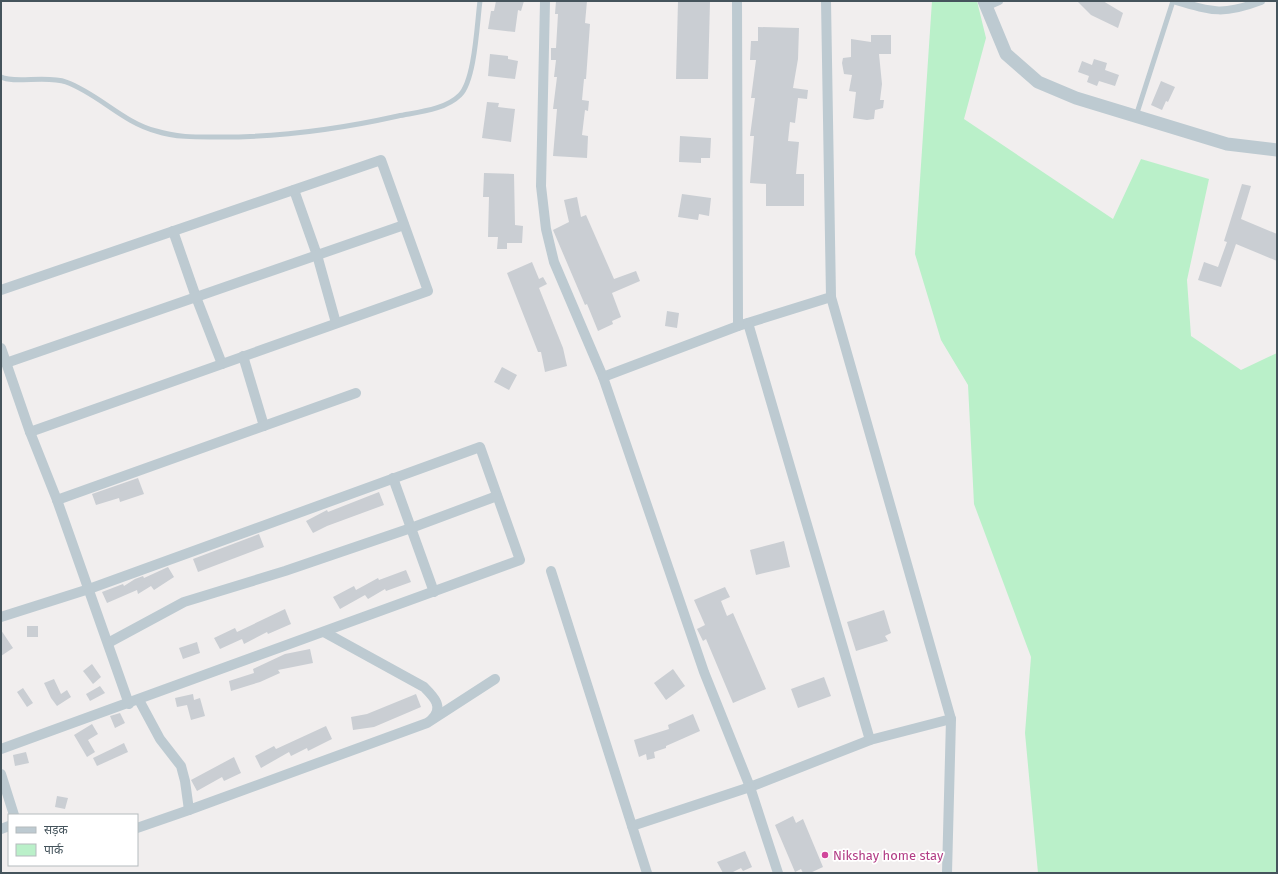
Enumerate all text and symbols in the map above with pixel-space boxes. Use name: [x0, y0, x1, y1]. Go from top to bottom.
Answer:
legend: [8, 814, 138, 866]
text: सड़क: [44, 823, 69, 837]
text: पार्क: [44, 843, 64, 857]
place label: Nikshay home stay: [833, 848, 944, 863]
marker: Nikshay home stay: [820, 850, 830, 860]

